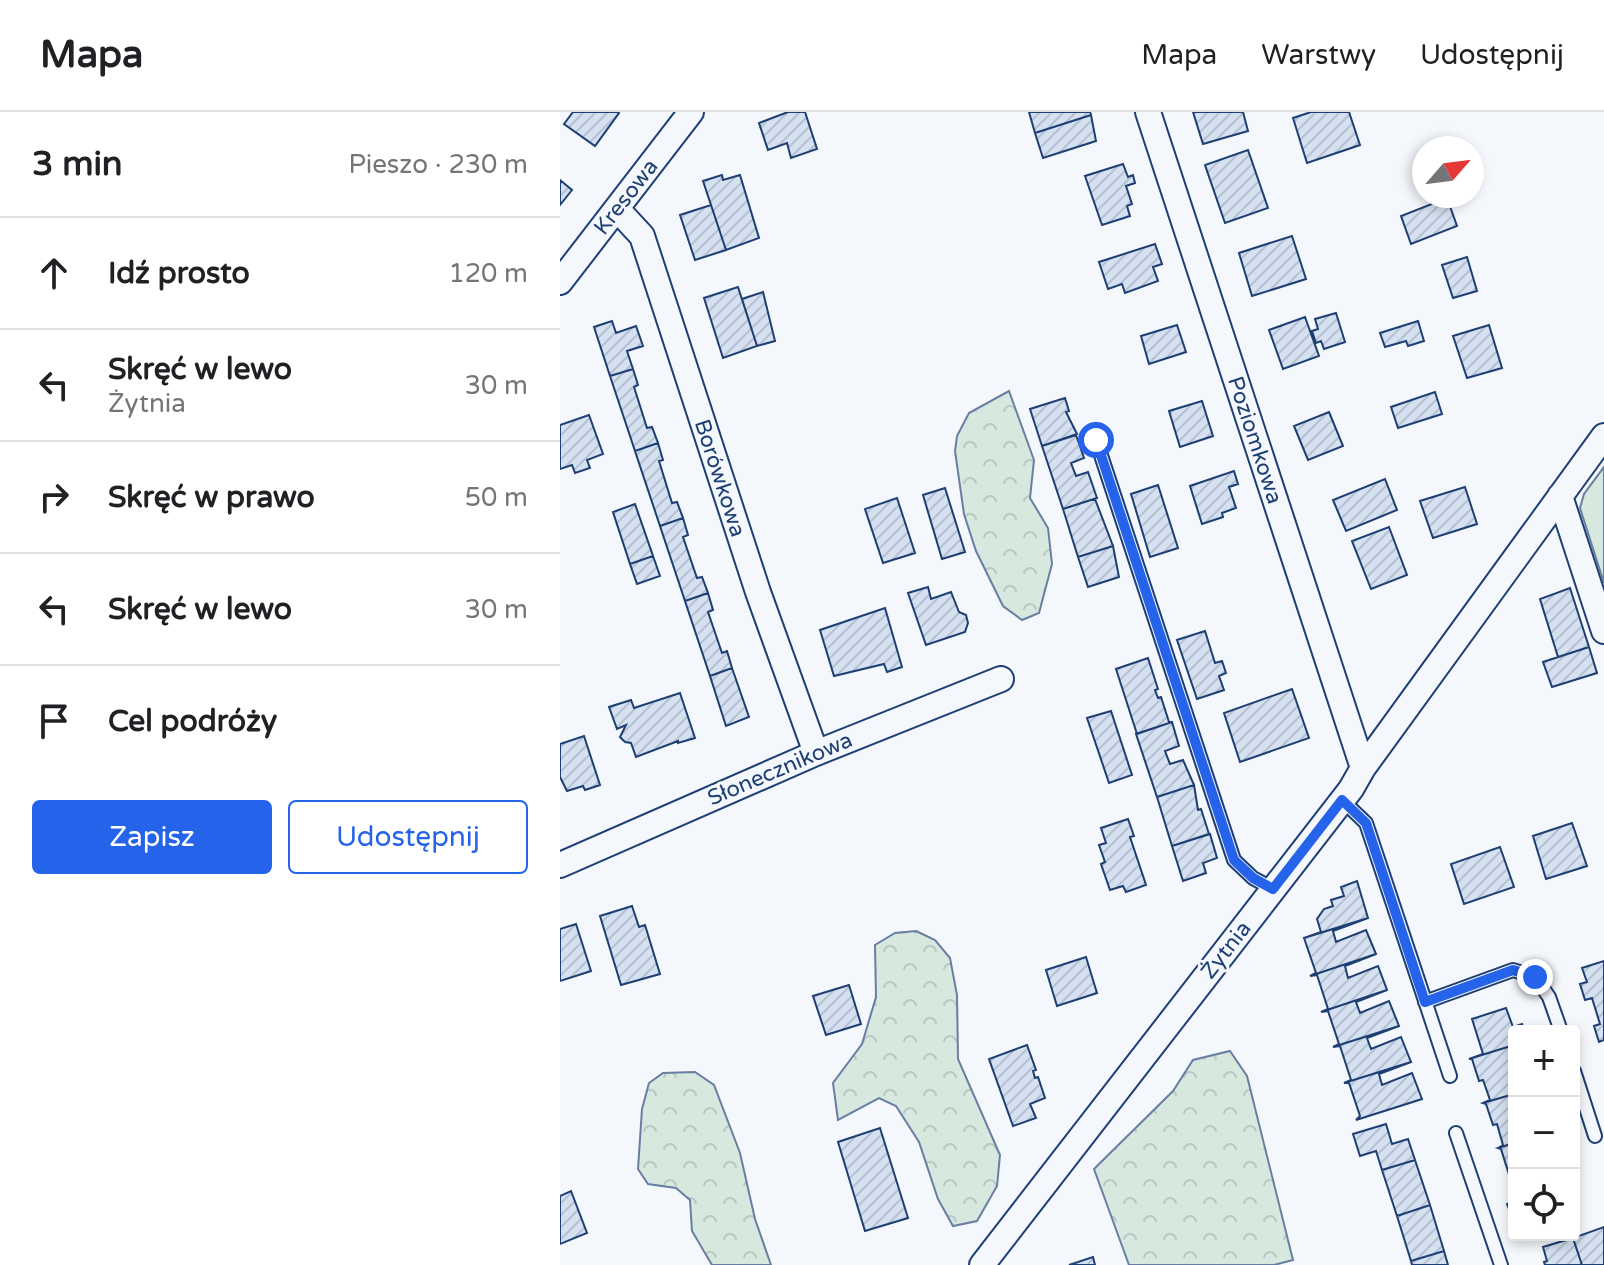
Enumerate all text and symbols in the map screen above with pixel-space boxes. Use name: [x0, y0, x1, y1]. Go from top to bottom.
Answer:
text: Mapa: [40, 32, 143, 78]
text: Mapa: [1141, 38, 1217, 72]
text: Warstwy: [1261, 38, 1376, 72]
text: Udostępnij: [1420, 38, 1564, 72]
north arrow: [1412, 136, 1484, 208]
text: 3 min: [32, 144, 123, 185]
text: Pieszo · 230 m: [348, 149, 528, 180]
street label: Kresowa: [588, 154, 664, 240]
icon: ahead: [32, 251, 76, 295]
text: Idź prosto: [108, 255, 250, 292]
text: 120 m: [448, 258, 528, 289]
text: Skręć w lewo: [108, 351, 292, 388]
icon: left: [32, 363, 76, 407]
text: 30 m: [465, 370, 528, 401]
street label: Poziomkowa: [1222, 373, 1288, 507]
text: Żytnia: [108, 388, 186, 419]
street label: Borówkowa: [689, 416, 751, 540]
route start: [1078, 422, 1114, 458]
icon: right: [32, 475, 76, 519]
text: Skręć w prawo: [108, 479, 315, 516]
text: 50 m: [465, 482, 528, 513]
icon: left: [32, 587, 76, 631]
text: Skręć w lewo: [108, 591, 292, 628]
text: 30 m: [465, 594, 528, 625]
icon: arrive: [32, 699, 76, 743]
text: Cel podróży: [108, 703, 277, 740]
street label: Słonecznikowa: [704, 727, 856, 811]
button: Zapisz: [32, 800, 272, 874]
button: Udostępnij: [288, 800, 528, 874]
street label: Żytnia: [1195, 916, 1257, 984]
route end: [1517, 959, 1553, 995]
map controls: [1508, 1025, 1580, 1241]
button: +: [1508, 1025, 1580, 1097]
button: −: [1508, 1097, 1580, 1169]
button: locate: [1508, 1169, 1580, 1241]

